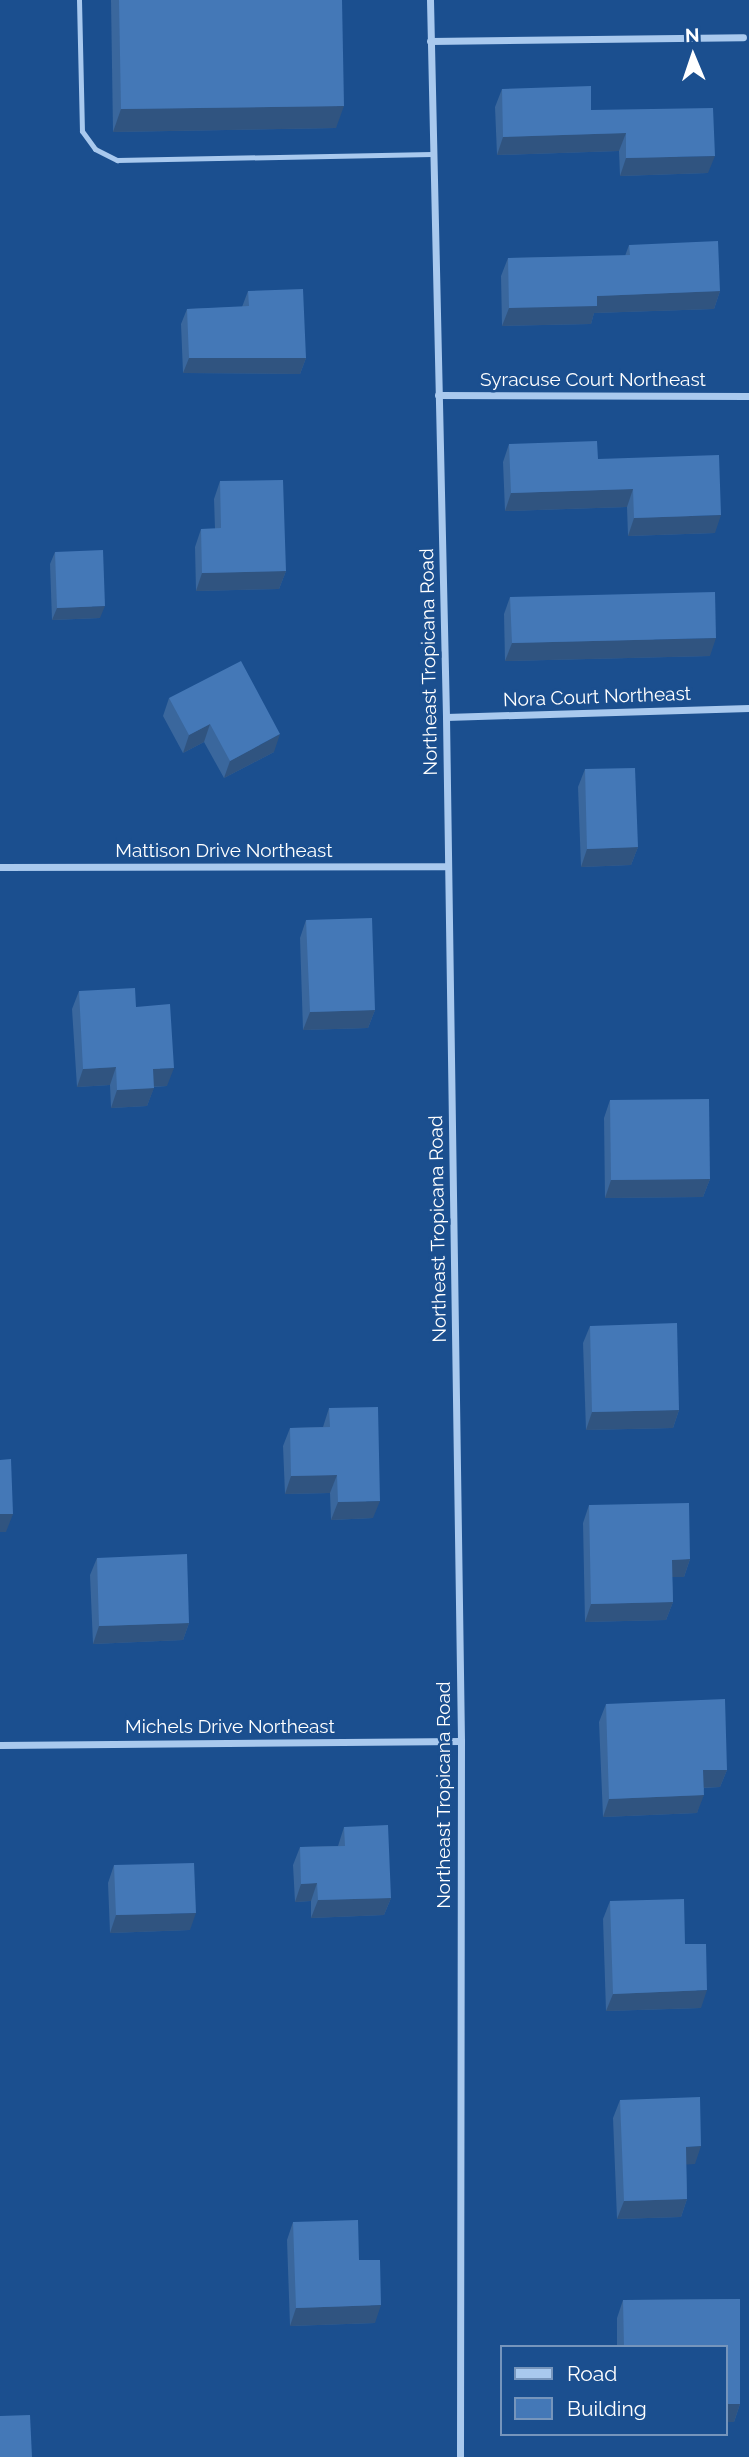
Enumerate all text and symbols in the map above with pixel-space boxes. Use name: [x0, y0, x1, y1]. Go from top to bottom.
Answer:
north arrow: [658, 21, 728, 91]
text: N: [685, 24, 700, 46]
street label: Syracuse Court Northeast: [480, 369, 706, 391]
street label: Northeast Tropicana Road: [416, 548, 442, 776]
street label: Nora Court Northeast: [503, 682, 691, 712]
street label: Mattison Drive Northeast: [115, 840, 333, 862]
street label: Northeast Tropicana Road: [425, 1115, 451, 1343]
street label: Northeast Tropicana Road: [433, 1681, 455, 1909]
street label: Michels Drive Northeast: [125, 1716, 335, 1738]
legend: [500, 2345, 728, 2436]
text: Road: [567, 2361, 617, 2386]
text: Building: [567, 2396, 647, 2421]

